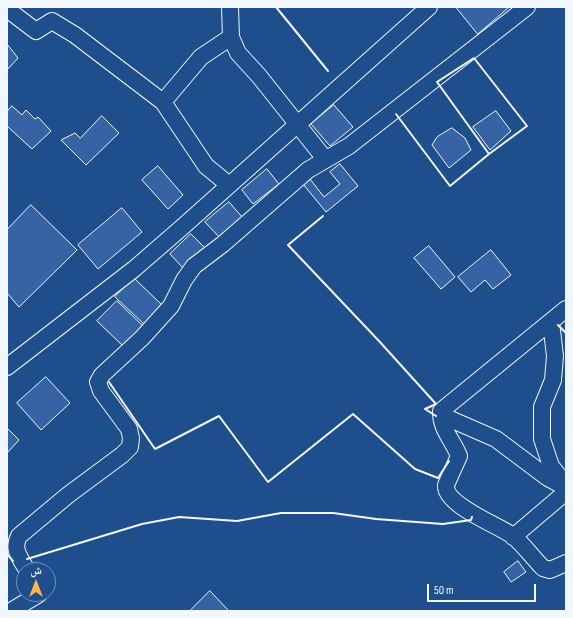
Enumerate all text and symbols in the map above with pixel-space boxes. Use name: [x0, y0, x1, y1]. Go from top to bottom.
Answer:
north arrow: [16, 562, 56, 602]
text: ش: [30, 564, 42, 577]
scale bar: [429, 576, 538, 602]
text: 50 m: [434, 583, 454, 598]

